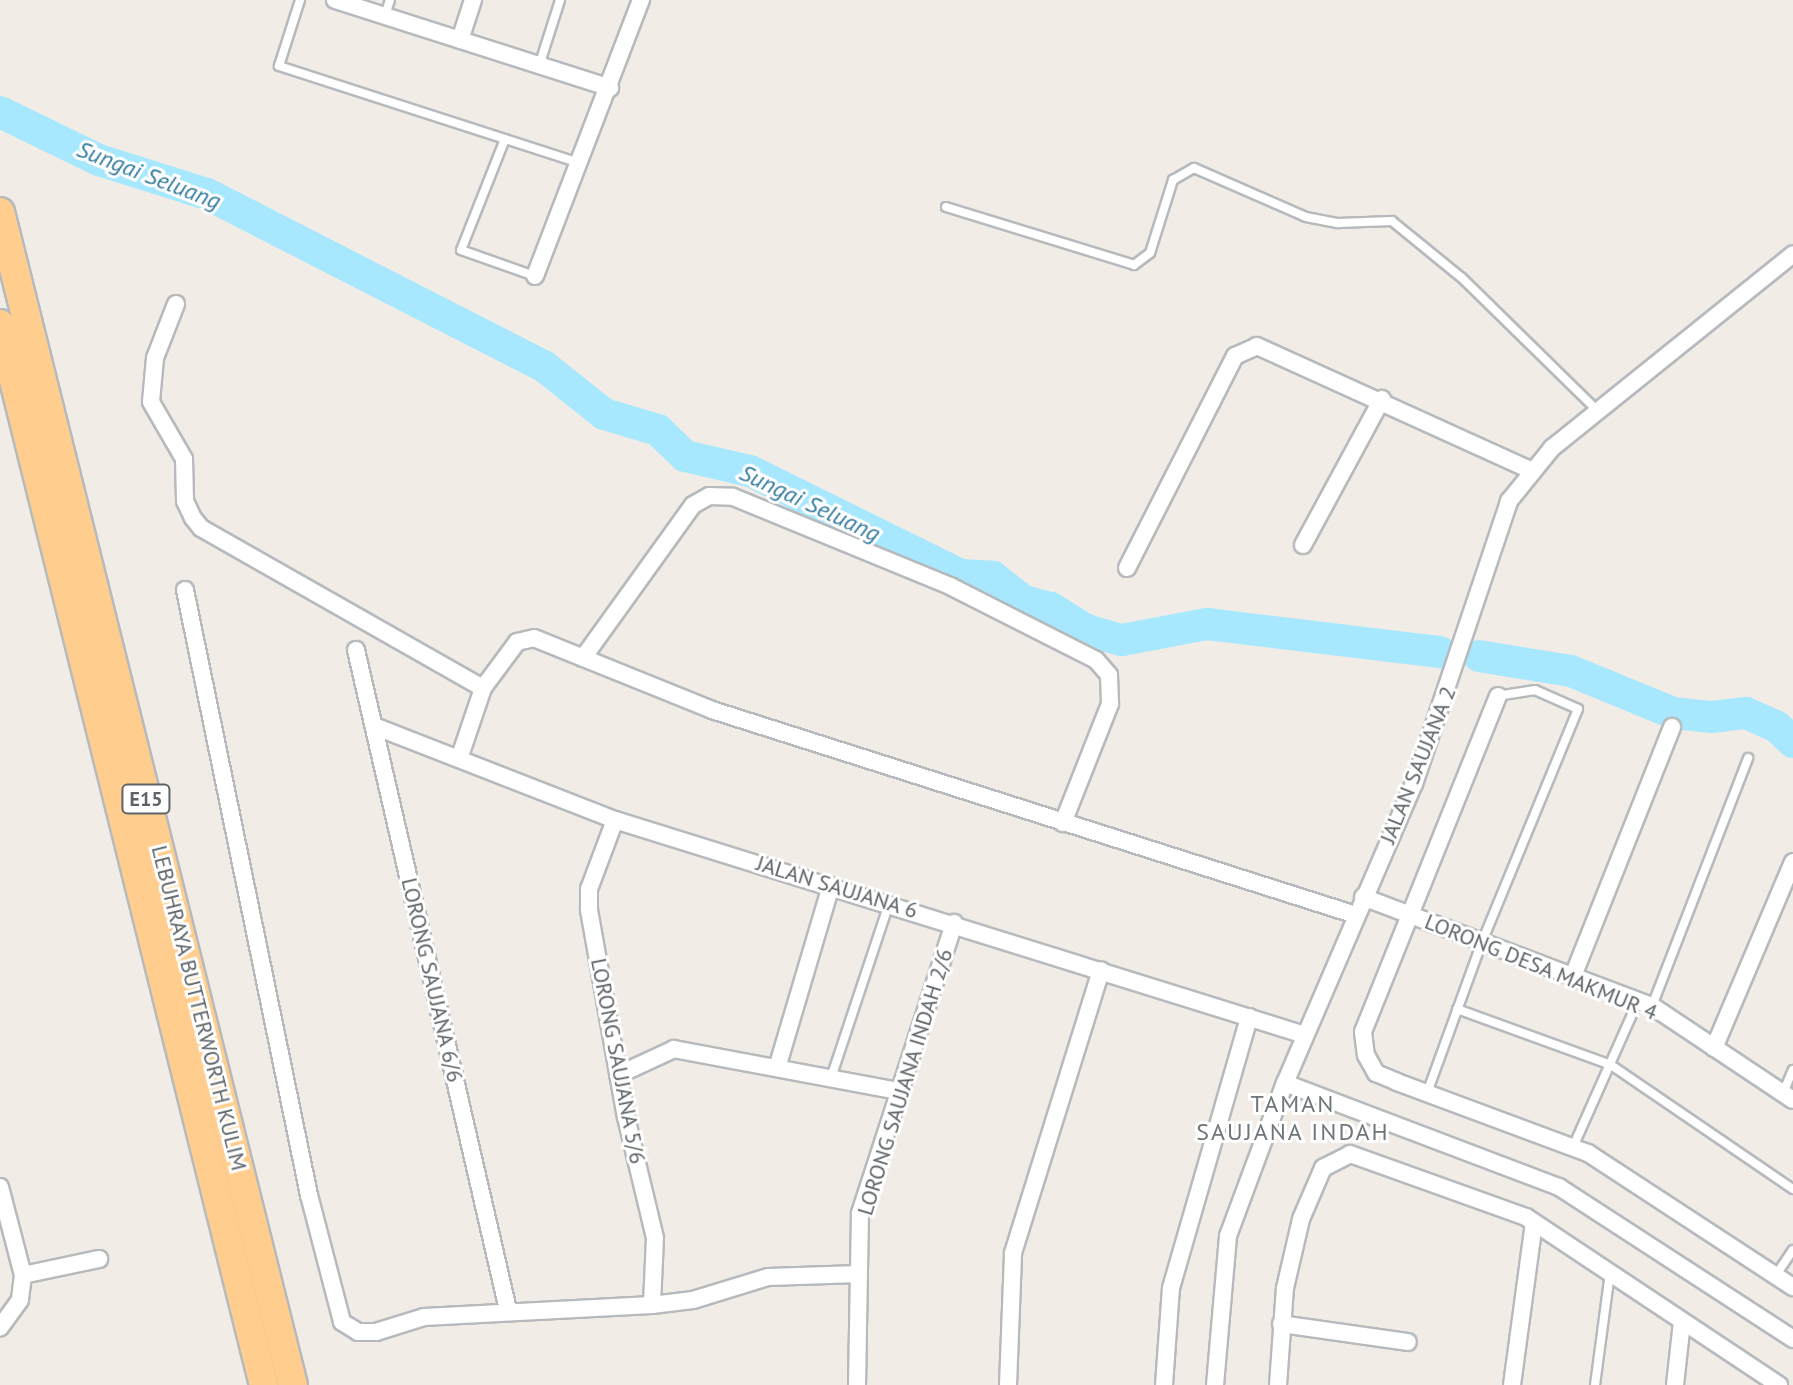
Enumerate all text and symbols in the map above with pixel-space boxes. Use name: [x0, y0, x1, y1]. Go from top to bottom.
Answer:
water label: Sungai Seluang: [73, 134, 225, 216]
water label: Sungai Seluang: [735, 458, 885, 548]
street label: JALAN SAUJANA 2: [1374, 682, 1462, 848]
road number: E15: [120, 783, 172, 815]
street label: LEBUHRAYA BUTTERWORTH KULIM: [146, 842, 252, 1174]
street label: JALAN SAUJANA 6: [753, 850, 921, 924]
street label: LORONG SAUJANA 6/6: [396, 875, 468, 1085]
street label: LORONG DESA MAKMUR 4: [1420, 908, 1662, 1026]
street label: LORONG SAUJANA INDAH 2/6: [852, 945, 958, 1219]
street label: LORONG SAUJANA 5/6: [585, 956, 651, 1166]
district label: TAMAN SAUJANA INDAH: [1196, 1090, 1390, 1146]

